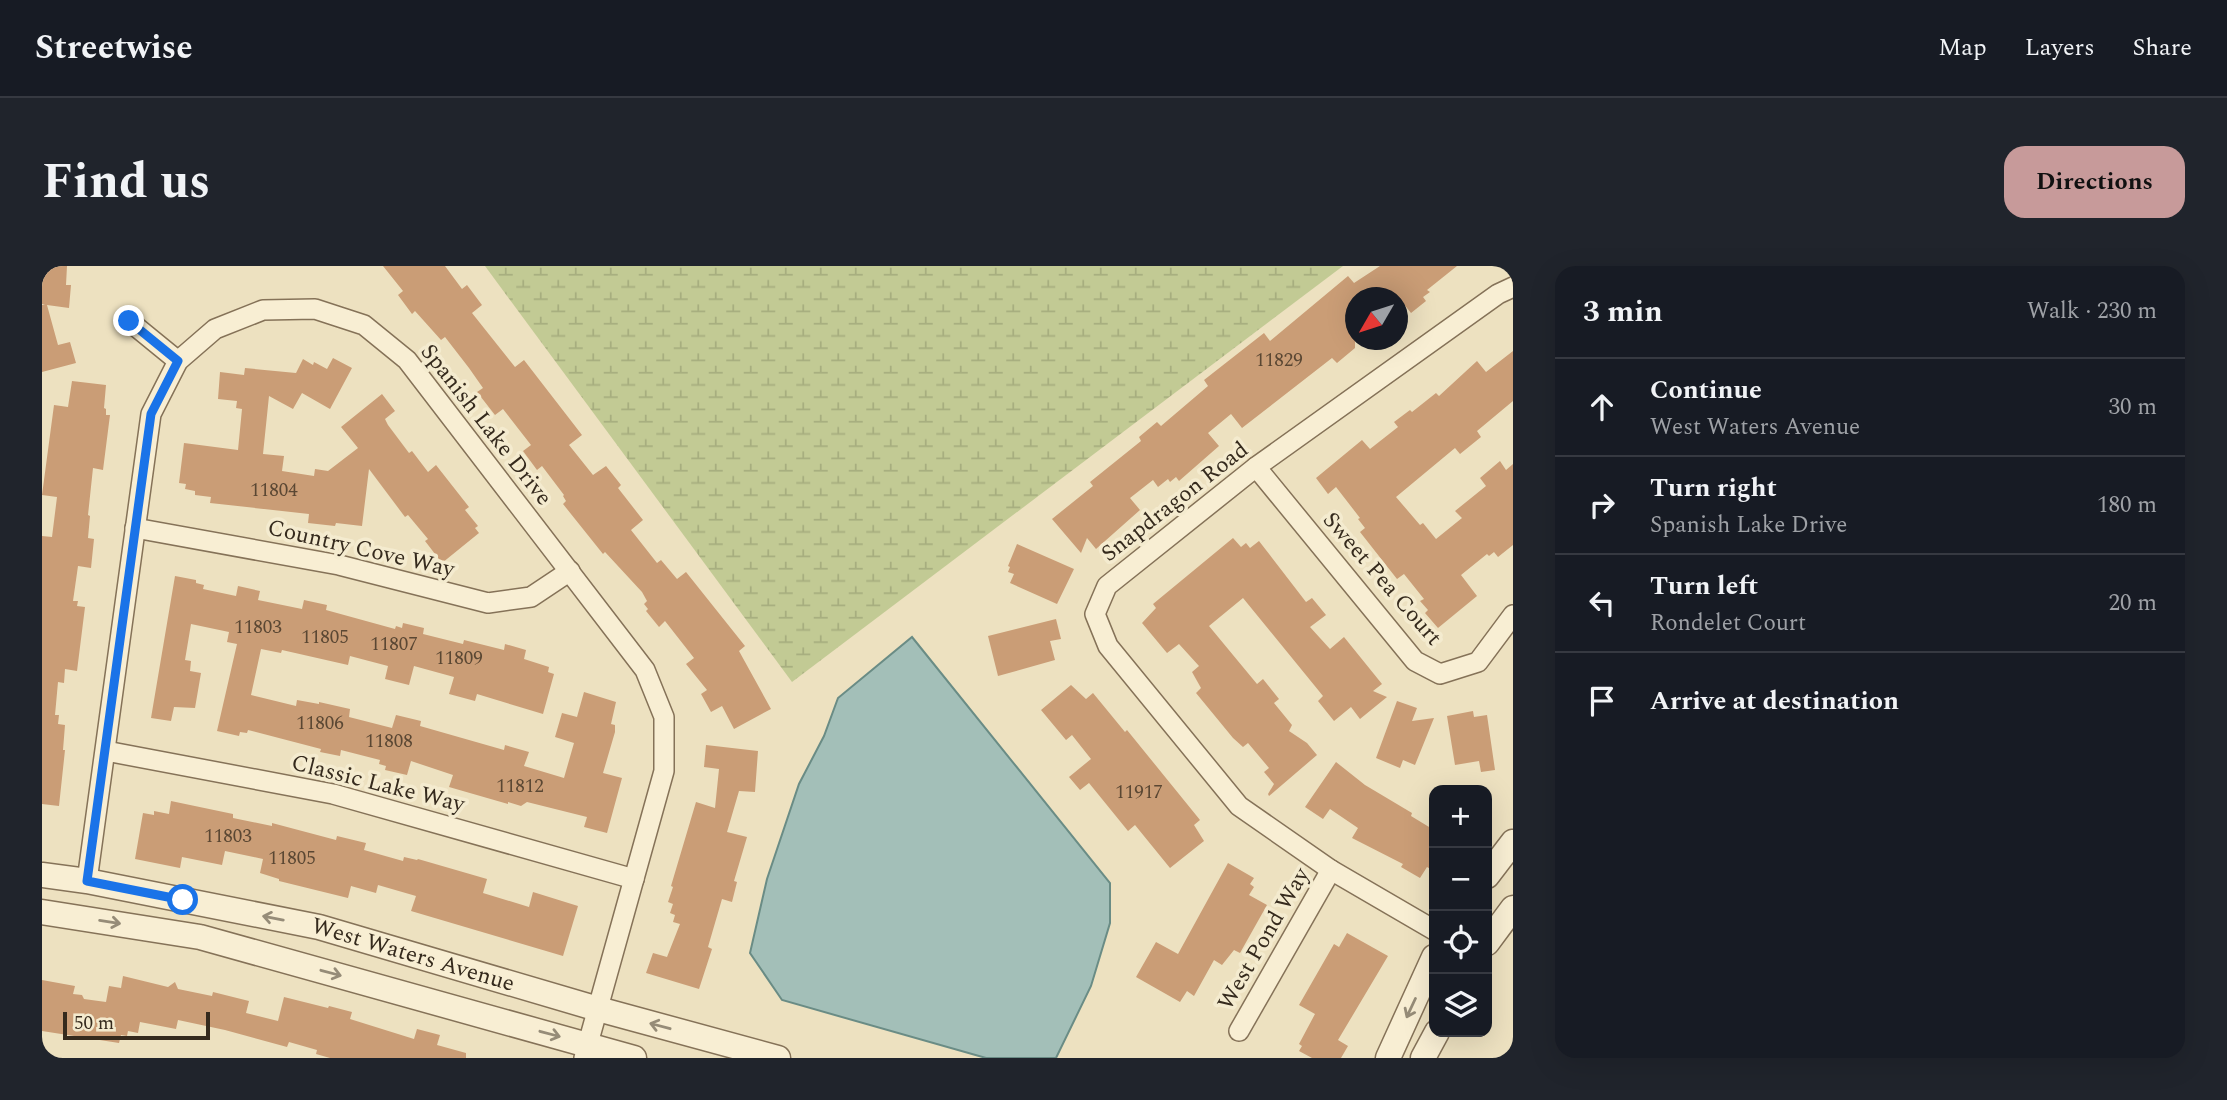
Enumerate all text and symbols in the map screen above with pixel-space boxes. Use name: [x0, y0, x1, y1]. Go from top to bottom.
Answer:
text: Streetwise: [35, 23, 193, 73]
text: Map: [1938, 30, 1987, 66]
text: Layers: [2025, 30, 2095, 66]
text: Share: [2133, 30, 2192, 66]
text: Find us: [42, 145, 210, 220]
button: Directions: [2004, 146, 2185, 218]
north arrow: [1345, 287, 1408, 350]
text: 3 min: [1583, 289, 1663, 335]
text: Walk · 230 m: [2027, 294, 2157, 329]
route end: [113, 305, 144, 336]
street label: Spanish Lake Drive: [411, 336, 561, 514]
house number: 11829: [1255, 346, 1303, 375]
text: Continue: [1650, 370, 1762, 410]
icon: ahead: [1583, 388, 1621, 426]
text: 30 m: [2108, 390, 2157, 425]
text: West Waters Avenue: [1650, 410, 1860, 445]
street label: Snapdragon Road: [1094, 433, 1256, 571]
text: Turn right: [1650, 468, 1777, 508]
house number: 11804: [250, 476, 298, 505]
icon: right: [1583, 486, 1621, 524]
text: 180 m: [2097, 488, 2157, 523]
street label: Sweet Pea Court: [1314, 504, 1450, 654]
text: Spanish Lake Drive: [1650, 508, 1847, 543]
street label: Country Cove Way: [264, 510, 459, 588]
text: Turn left: [1650, 566, 1758, 606]
icon: left: [1583, 584, 1621, 622]
text: 20 m: [2108, 586, 2157, 621]
text: Rondelet Court: [1650, 606, 1806, 641]
house number: 11803: [234, 613, 282, 642]
house number: 11805: [301, 623, 349, 652]
house number: 11807: [370, 630, 418, 659]
house number: 11809: [435, 644, 483, 673]
text: Arrive at destination: [1650, 681, 1899, 721]
icon: arrive: [1583, 682, 1621, 720]
house number: 11806: [296, 709, 344, 738]
house number: 11808: [365, 727, 413, 756]
street label: Classic Lake Way: [288, 746, 469, 823]
house number: 11812: [496, 772, 544, 801]
house number: 11917: [1115, 778, 1163, 807]
map controls: [1429, 785, 1492, 1037]
button: +: [1429, 785, 1492, 848]
house number: 11803: [204, 822, 252, 851]
house number: 11805: [268, 844, 316, 873]
button: −: [1429, 848, 1492, 911]
street label: West Pond Way: [1209, 860, 1320, 1017]
route start: [167, 884, 198, 915]
street label: West Waters Avenue: [307, 908, 519, 1001]
one-way arrow: [262, 910, 285, 924]
button: locate: [1429, 911, 1492, 974]
one-way arrow: [98, 916, 120, 929]
one-way arrow: [319, 967, 342, 980]
button: layers: [1429, 974, 1492, 1037]
one-way arrow: [1404, 996, 1417, 1018]
scale bar: [63, 1009, 210, 1041]
text: 50 m: [74, 1009, 114, 1038]
one-way arrow: [650, 1018, 672, 1031]
one-way arrow: [538, 1028, 561, 1041]

